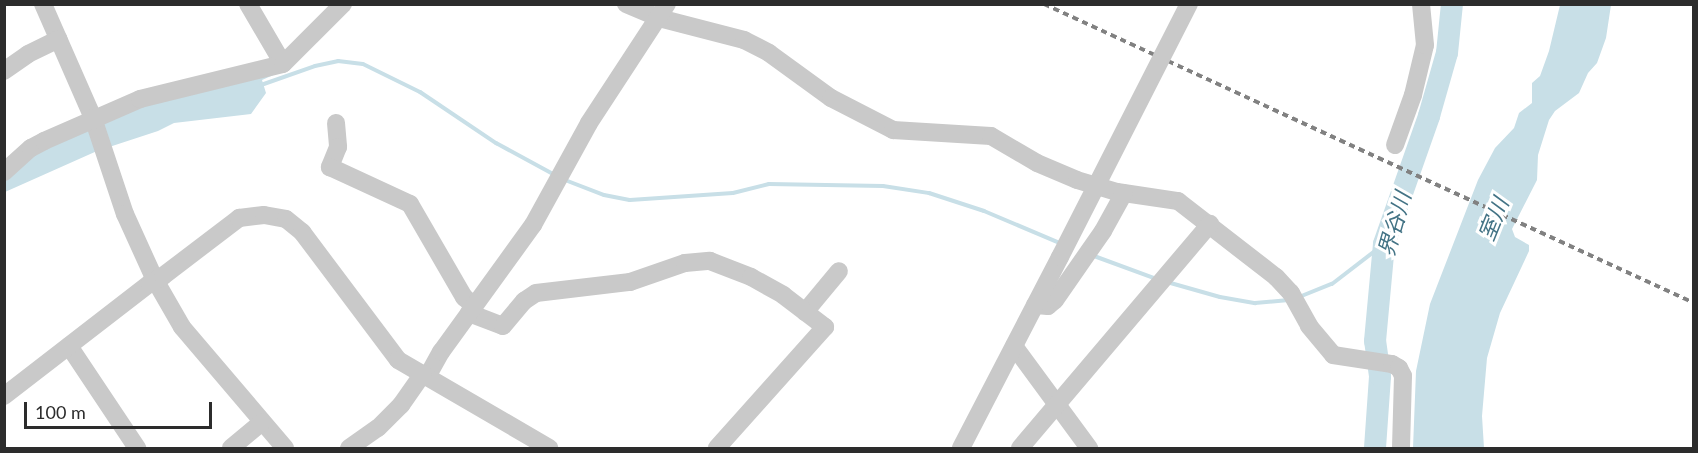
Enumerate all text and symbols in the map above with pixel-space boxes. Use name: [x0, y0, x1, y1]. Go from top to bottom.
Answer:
water label: 界谷川: [1372, 189, 1416, 259]
water label: 室川: [1473, 194, 1513, 244]
scale bar: [27, 390, 214, 428]
text: 100 m: [35, 401, 86, 423]

